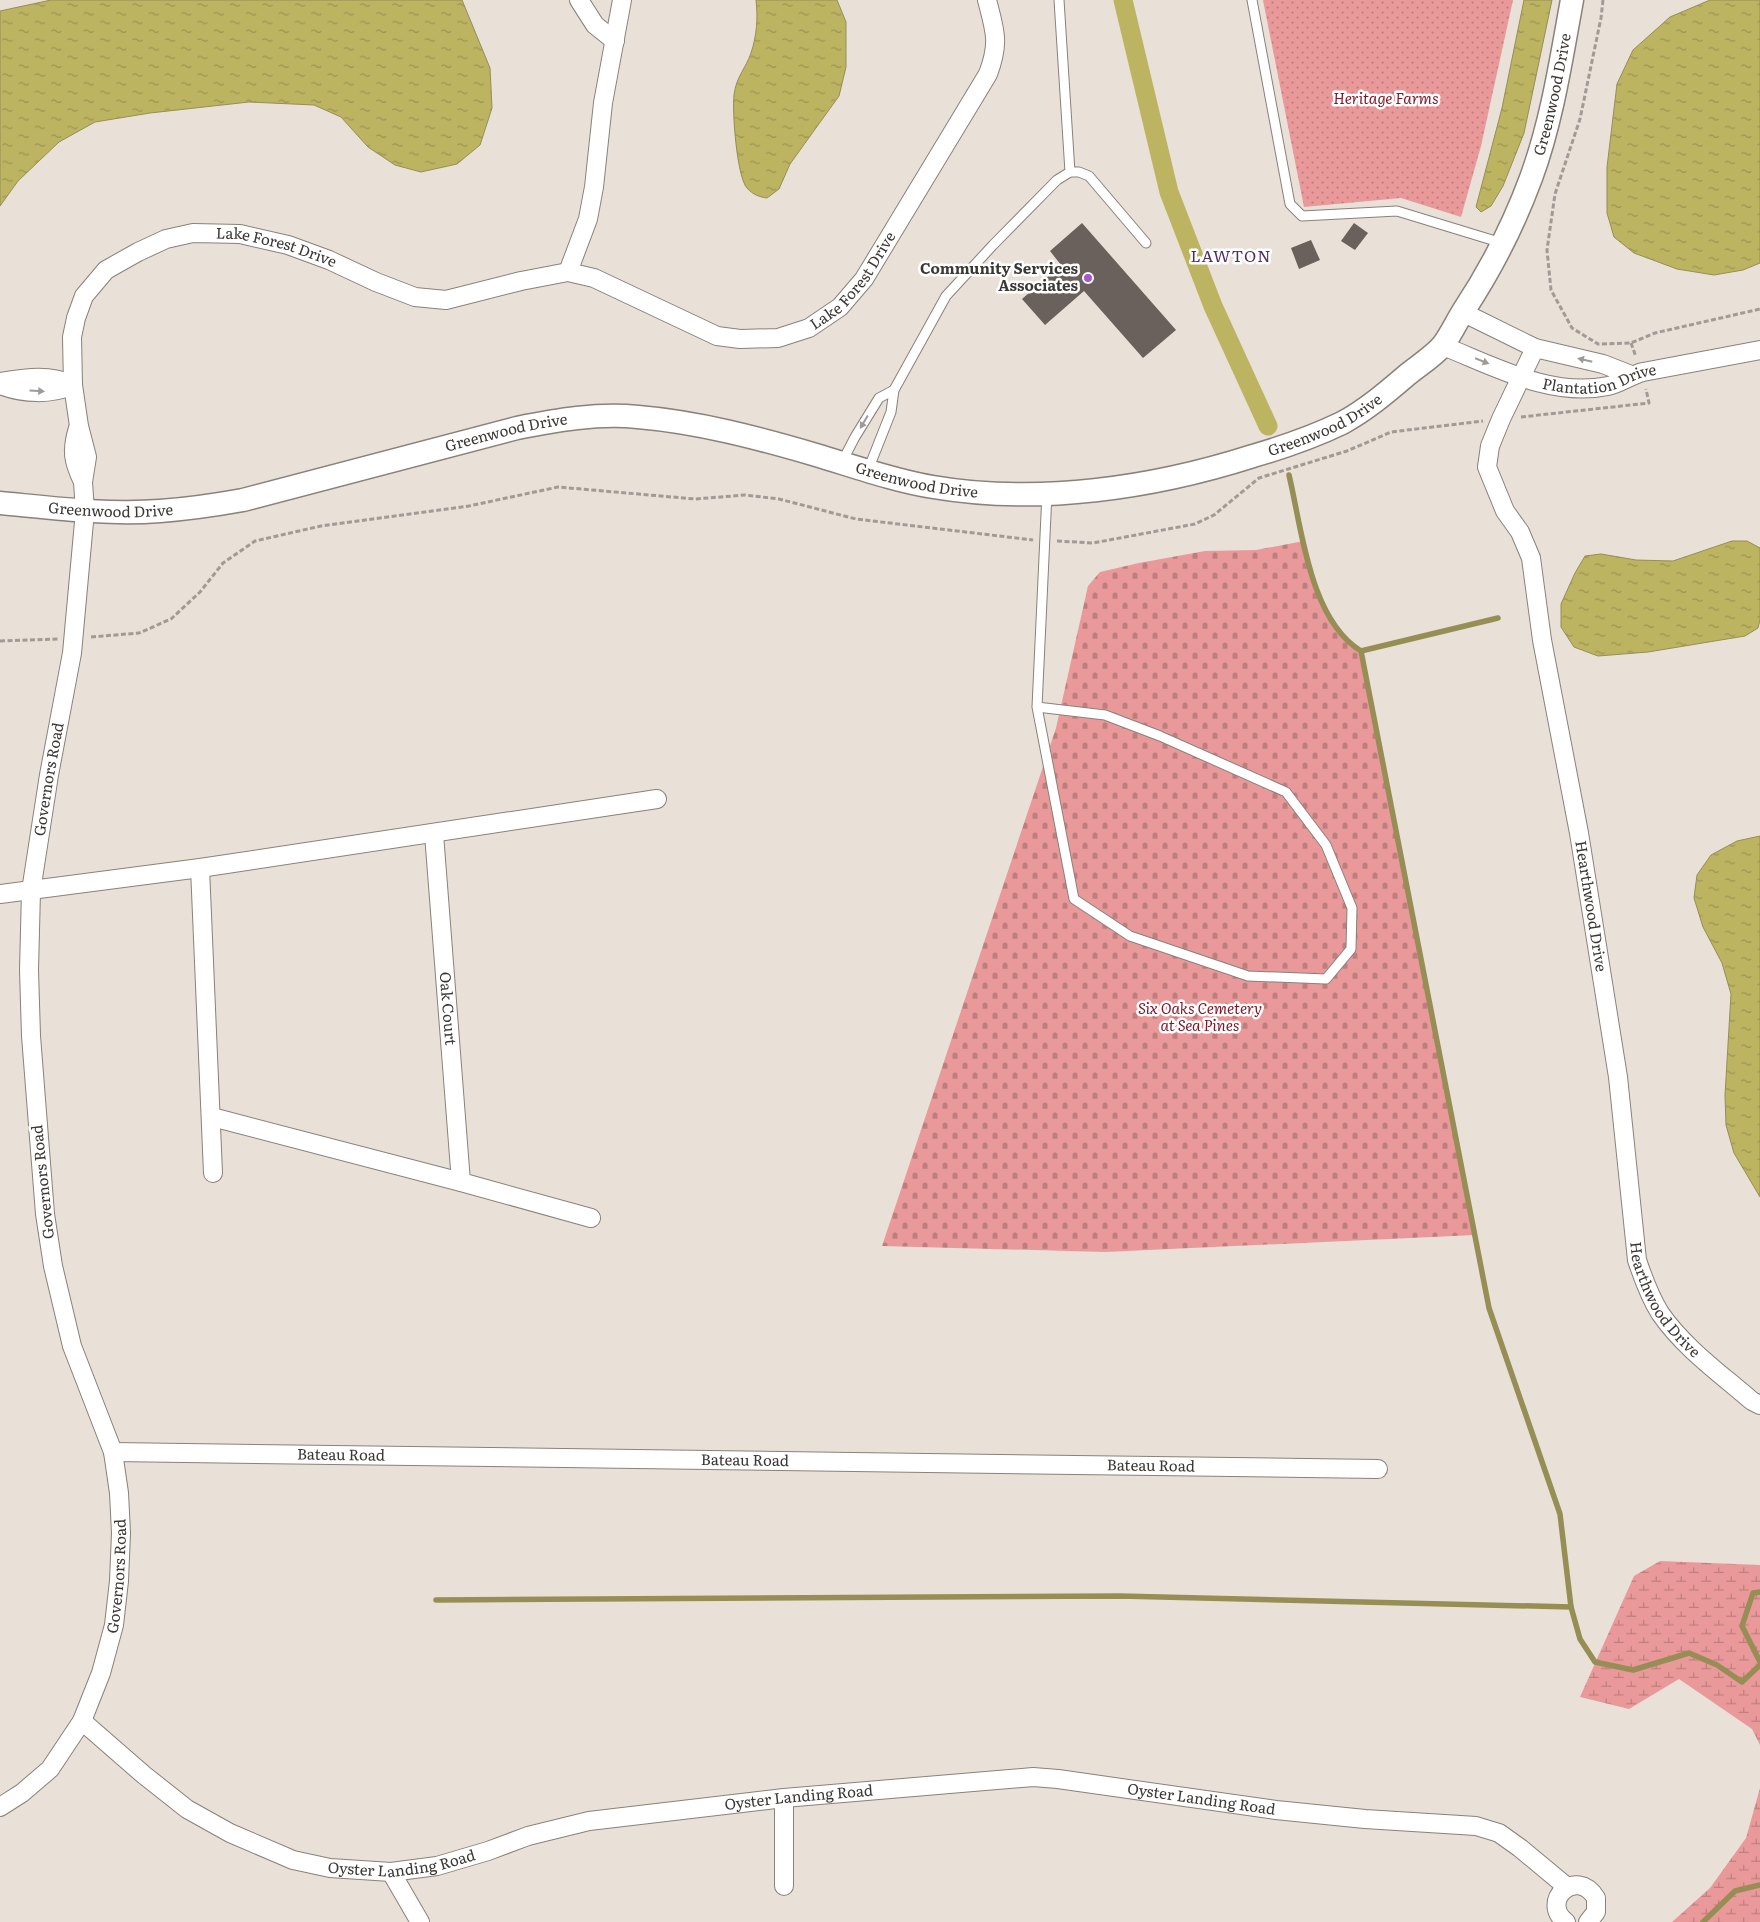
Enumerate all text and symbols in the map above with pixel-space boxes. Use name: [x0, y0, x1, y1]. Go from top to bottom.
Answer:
street label: Greenwood Drive: [1526, 31, 1576, 158]
park label: Heritage Farms: [1333, 86, 1439, 109]
street label: Lake Forest Drive: [216, 220, 341, 272]
street label: Lake Forest Drive: [804, 226, 900, 334]
district label: LAWTON: [1190, 243, 1272, 267]
place label: Community Services Associates: [920, 256, 1079, 296]
marker: Community Services Associates: [1082, 272, 1094, 284]
one-way arrow: [1578, 356, 1593, 364]
street label: Plantation Drive: [1540, 357, 1658, 399]
one-way arrow: [1475, 358, 1489, 366]
street label: Greenwood Drive: [1265, 387, 1386, 461]
one-way arrow: [29, 388, 45, 396]
street label: Greenwood Drive: [442, 406, 569, 456]
one-way arrow: [859, 416, 868, 429]
street label: Greenwood Drive: [853, 455, 979, 503]
street label: Greenwood Drive: [47, 495, 174, 522]
street label: Governors Road: [27, 720, 69, 838]
street label: Hearthwood Drive: [1570, 839, 1614, 973]
street label: Oak Court: [435, 971, 463, 1046]
park label: Six Oaks Cemetery at Sea Pines: [1138, 996, 1262, 1036]
street label: Governors Road: [24, 1124, 59, 1240]
street label: Hearthwood Drive: [1625, 1240, 1707, 1362]
street label: Bateau Road: [297, 1441, 385, 1466]
street label: Bateau Road: [701, 1447, 789, 1471]
street label: Bateau Road: [1107, 1452, 1195, 1477]
street label: Governors Road: [99, 1518, 131, 1636]
street label: Oyster Landing Road: [1126, 1776, 1277, 1820]
street label: Oyster Landing Road: [723, 1778, 874, 1815]
street label: Oyster Landing Road: [327, 1842, 478, 1882]

